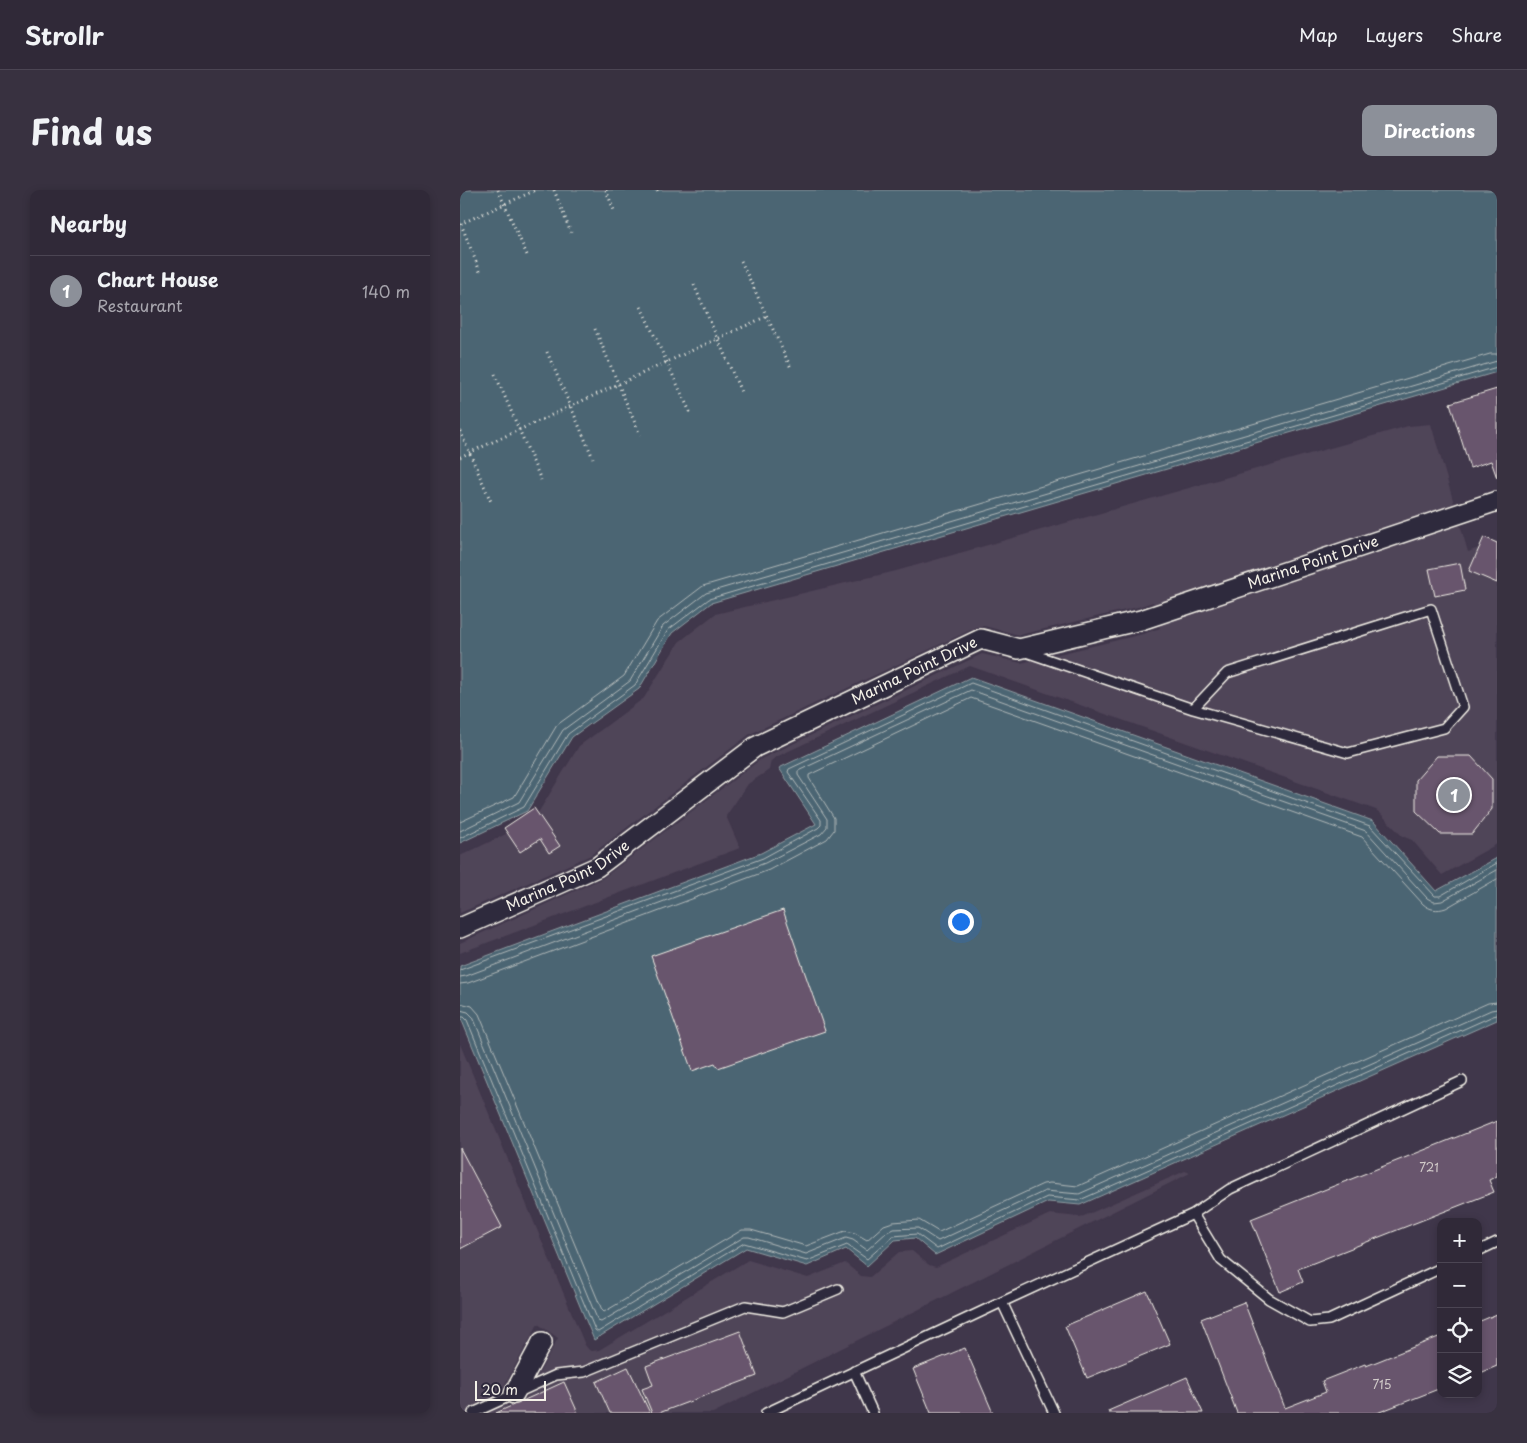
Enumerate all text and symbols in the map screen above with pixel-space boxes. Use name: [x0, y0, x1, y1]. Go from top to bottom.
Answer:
text: Strollr: [25, 17, 104, 53]
text: Map: [1299, 21, 1338, 48]
text: Layers: [1366, 21, 1423, 48]
text: Share: [1451, 21, 1502, 48]
text: Find us: [30, 104, 152, 157]
button: Directions: [1362, 105, 1497, 156]
text: Nearby: [50, 207, 127, 239]
text: Chart House: [97, 265, 218, 293]
text: 1: [62, 279, 70, 303]
text: 140 m: [362, 279, 410, 303]
text: Restaurant: [97, 293, 183, 317]
street label: Marina Point Drive: [1244, 528, 1381, 594]
street label: Marina Point Drive: [847, 630, 981, 709]
pin: 1: [1438, 776, 1470, 814]
street label: Marina Point Drive: [502, 833, 634, 916]
your location: [948, 909, 974, 935]
house number: 721: [1419, 1158, 1439, 1176]
map controls: [1437, 1218, 1482, 1398]
button: +: [1437, 1218, 1482, 1263]
button: −: [1437, 1263, 1482, 1308]
button: locate: [1437, 1308, 1482, 1353]
button: layers: [1437, 1353, 1482, 1398]
house number: 715: [1373, 1375, 1391, 1393]
scale bar: [475, 1378, 546, 1401]
text: 20 m: [482, 1379, 518, 1400]

